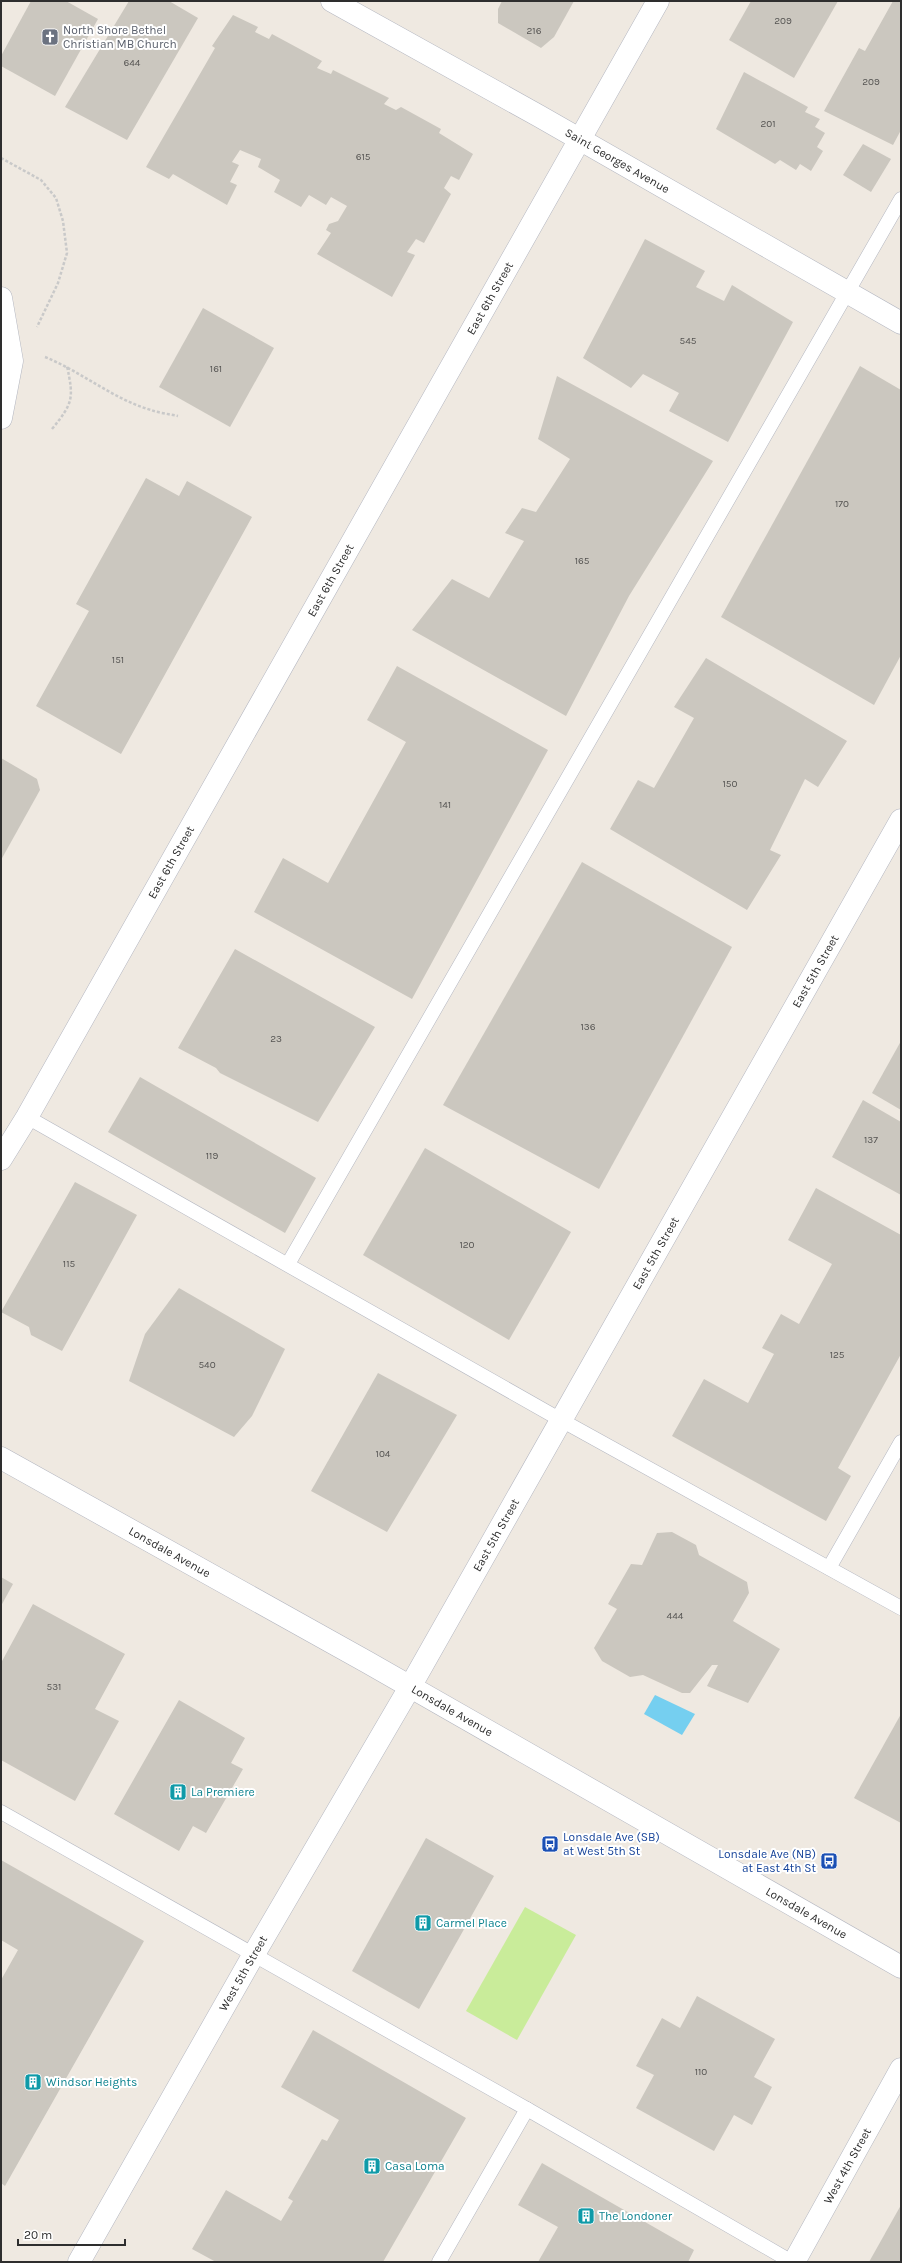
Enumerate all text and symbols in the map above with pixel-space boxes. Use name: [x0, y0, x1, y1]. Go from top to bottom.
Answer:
house number: 209: [774, 15, 792, 27]
place label: North Shore Bethel Christian MB Church: [63, 23, 177, 51]
house number: 216: [527, 25, 542, 37]
church icon: North Shore Bethel Christian MB Church: [40, 27, 60, 47]
house number: 644: [124, 57, 141, 69]
house number: 209: [862, 76, 880, 88]
house number: 201: [760, 118, 776, 130]
street label: Saint Georges Avenue: [562, 125, 672, 196]
house number: 615: [356, 151, 371, 163]
street label: East 6th Street: [464, 259, 516, 337]
house number: 545: [680, 335, 697, 347]
house number: 161: [210, 363, 222, 375]
house number: 170: [835, 498, 849, 510]
street label: East 6th Street: [304, 541, 357, 619]
house number: 165: [575, 555, 590, 567]
house number: 151: [112, 654, 124, 666]
house number: 150: [723, 778, 738, 790]
house number: 141: [439, 799, 451, 811]
street label: East 6th Street: [145, 823, 197, 901]
street label: East 5th Street: [789, 932, 842, 1010]
house number: 136: [581, 1021, 596, 1033]
house number: 23: [270, 1033, 282, 1045]
house number: 137: [864, 1134, 878, 1146]
house number: 119: [206, 1150, 218, 1162]
street label: East 5th Street: [630, 1214, 682, 1292]
house number: 120: [459, 1239, 475, 1251]
house number: 115: [63, 1258, 75, 1270]
house number: 125: [830, 1349, 845, 1361]
house number: 540: [198, 1359, 216, 1371]
house number: 104: [376, 1448, 391, 1460]
street label: East 5th Street: [470, 1496, 522, 1574]
street label: Lonsdale Avenue: [126, 1524, 213, 1580]
house number: 444: [667, 1610, 684, 1622]
house number: 531: [47, 1681, 61, 1693]
street label: Lonsdale Avenue: [409, 1682, 495, 1739]
building icon: La Premiere: [168, 1782, 188, 1802]
place label: La Premiere: [191, 1785, 255, 1799]
place label: Lonsdale Ave (SB) at West 5th St: [563, 1830, 660, 1858]
bus stop icon: Lonsdale Ave (SB) at West 5th St: [540, 1834, 560, 1854]
place label: Lonsdale Ave (NB) at East 4th St: [718, 1847, 816, 1875]
bus stop icon: Lonsdale Ave (NB) at East 4th St: [819, 1851, 839, 1871]
street label: Lonsdale Avenue: [763, 1884, 850, 1942]
building icon: Carmel Place: [413, 1913, 433, 1933]
place label: Carmel Place: [436, 1916, 507, 1930]
street label: West 5th Street: [216, 1933, 270, 2014]
house number: 110: [695, 2066, 707, 2078]
building icon: Windsor Heights: [23, 2072, 43, 2092]
place label: Windsor Heights: [46, 2075, 137, 2089]
street label: West 4th Street: [821, 2125, 874, 2206]
building icon: Casa Loma: [362, 2156, 382, 2176]
place label: Casa Loma: [385, 2159, 445, 2173]
building icon: The Londoner: [576, 2206, 596, 2226]
place label: The Londoner: [599, 2209, 673, 2223]
scale bar: [18, 2221, 125, 2247]
text: 20 m: [24, 2228, 52, 2242]

